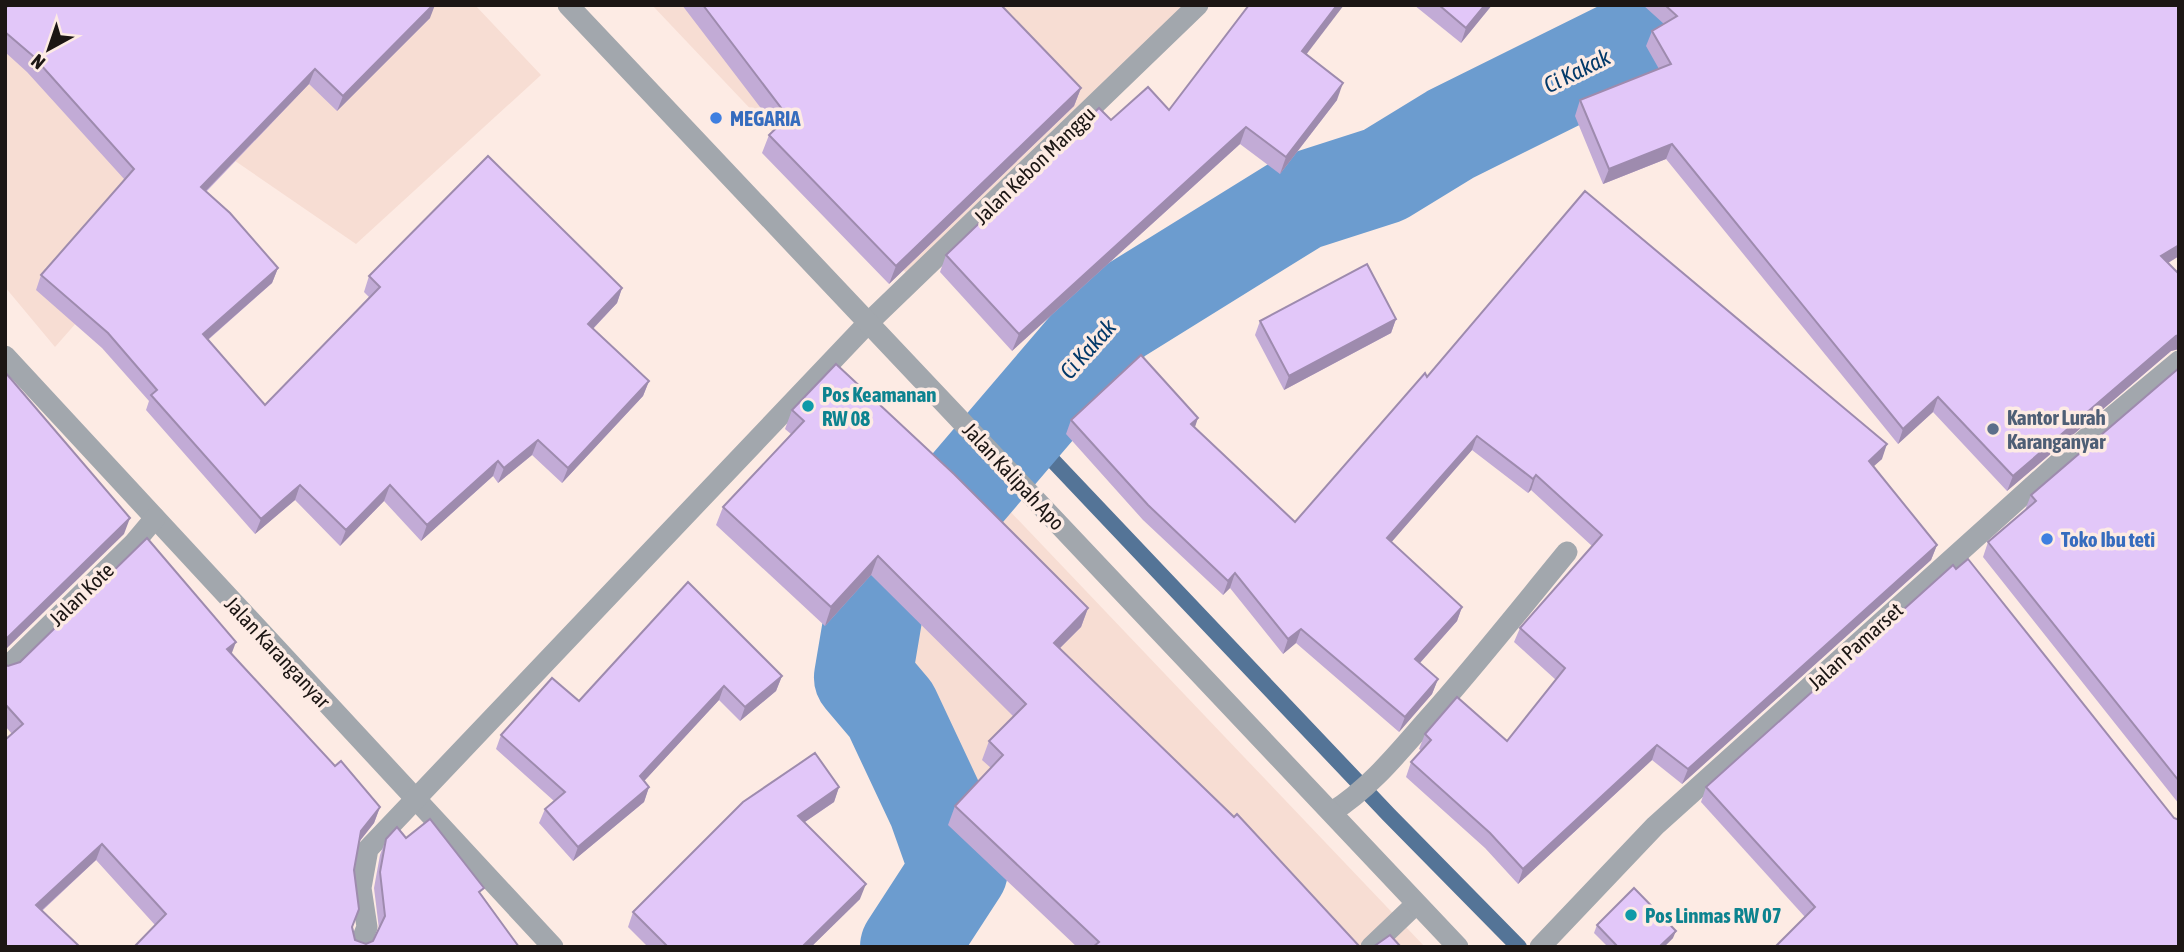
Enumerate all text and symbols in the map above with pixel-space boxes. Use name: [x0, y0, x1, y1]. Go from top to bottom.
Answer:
north arrow: [14, 14, 84, 84]
water label: Ci Kakak: [1539, 43, 1615, 98]
text: N: [27, 50, 49, 74]
street label: Jalan Kebon Manggu: [968, 101, 1100, 229]
place label: MEGARIA: [730, 106, 801, 130]
marker: MEGARIA: [708, 110, 724, 126]
water label: Ci Kakak: [1055, 313, 1122, 384]
place label: Pos Keamanan RW 08: [822, 382, 936, 430]
marker: Pos Keamanan RW 08: [800, 398, 816, 414]
place label: Kantor Lurah Karanganyar: [2007, 405, 2106, 453]
street label: Jalan Kalipah Apo: [958, 417, 1070, 535]
marker: Kantor Lurah Karanganyar: [1985, 421, 2001, 437]
place label: Toko Ibu teti: [2061, 527, 2155, 551]
marker: Toko Ibu teti: [2039, 531, 2055, 547]
street label: Jalan Kote: [44, 558, 118, 630]
street label: Jalan Karanganyar: [220, 591, 336, 713]
street label: Jalan Pamarset: [1803, 597, 1907, 695]
place label: Pos Linmas RW 07: [1645, 903, 1782, 927]
marker: Pos Linmas RW 07: [1623, 907, 1639, 923]

